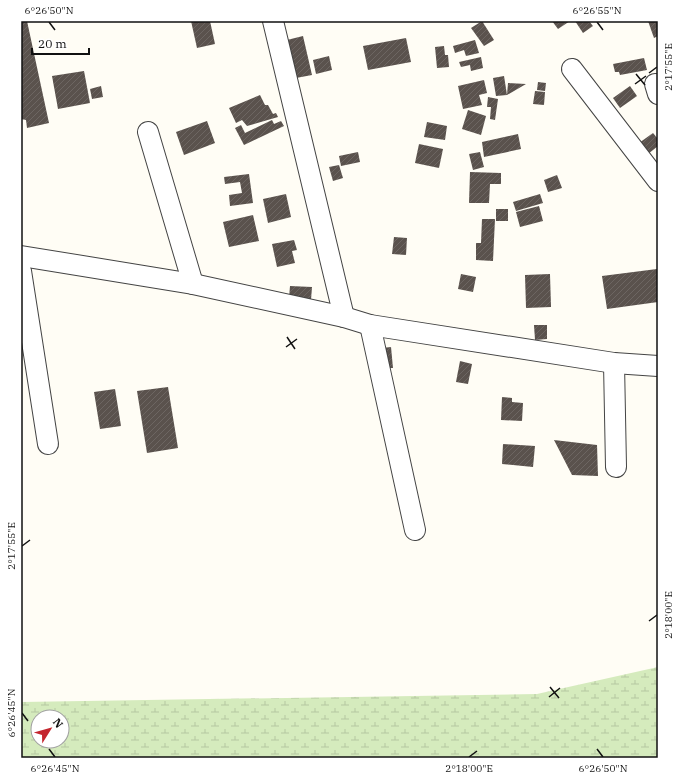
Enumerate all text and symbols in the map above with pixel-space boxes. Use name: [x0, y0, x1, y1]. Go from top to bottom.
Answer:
text: 6°26'50"N: [25, 4, 74, 17]
text: 6°26'55"N: [573, 4, 622, 17]
scale bar: [32, 30, 89, 56]
text: 20 m: [38, 36, 67, 51]
text: 2°17'55"E: [662, 43, 675, 91]
text: 2°17'55"E: [5, 522, 18, 570]
text: 2°18'00"E: [662, 591, 675, 639]
text: 6°26'45"N: [5, 688, 18, 738]
north arrow: [30, 709, 70, 749]
text: N: [50, 715, 66, 731]
text: 6°26'45"N: [31, 762, 80, 775]
text: 2°18'00"E: [445, 762, 493, 775]
text: 6°26'50"N: [579, 762, 628, 775]

